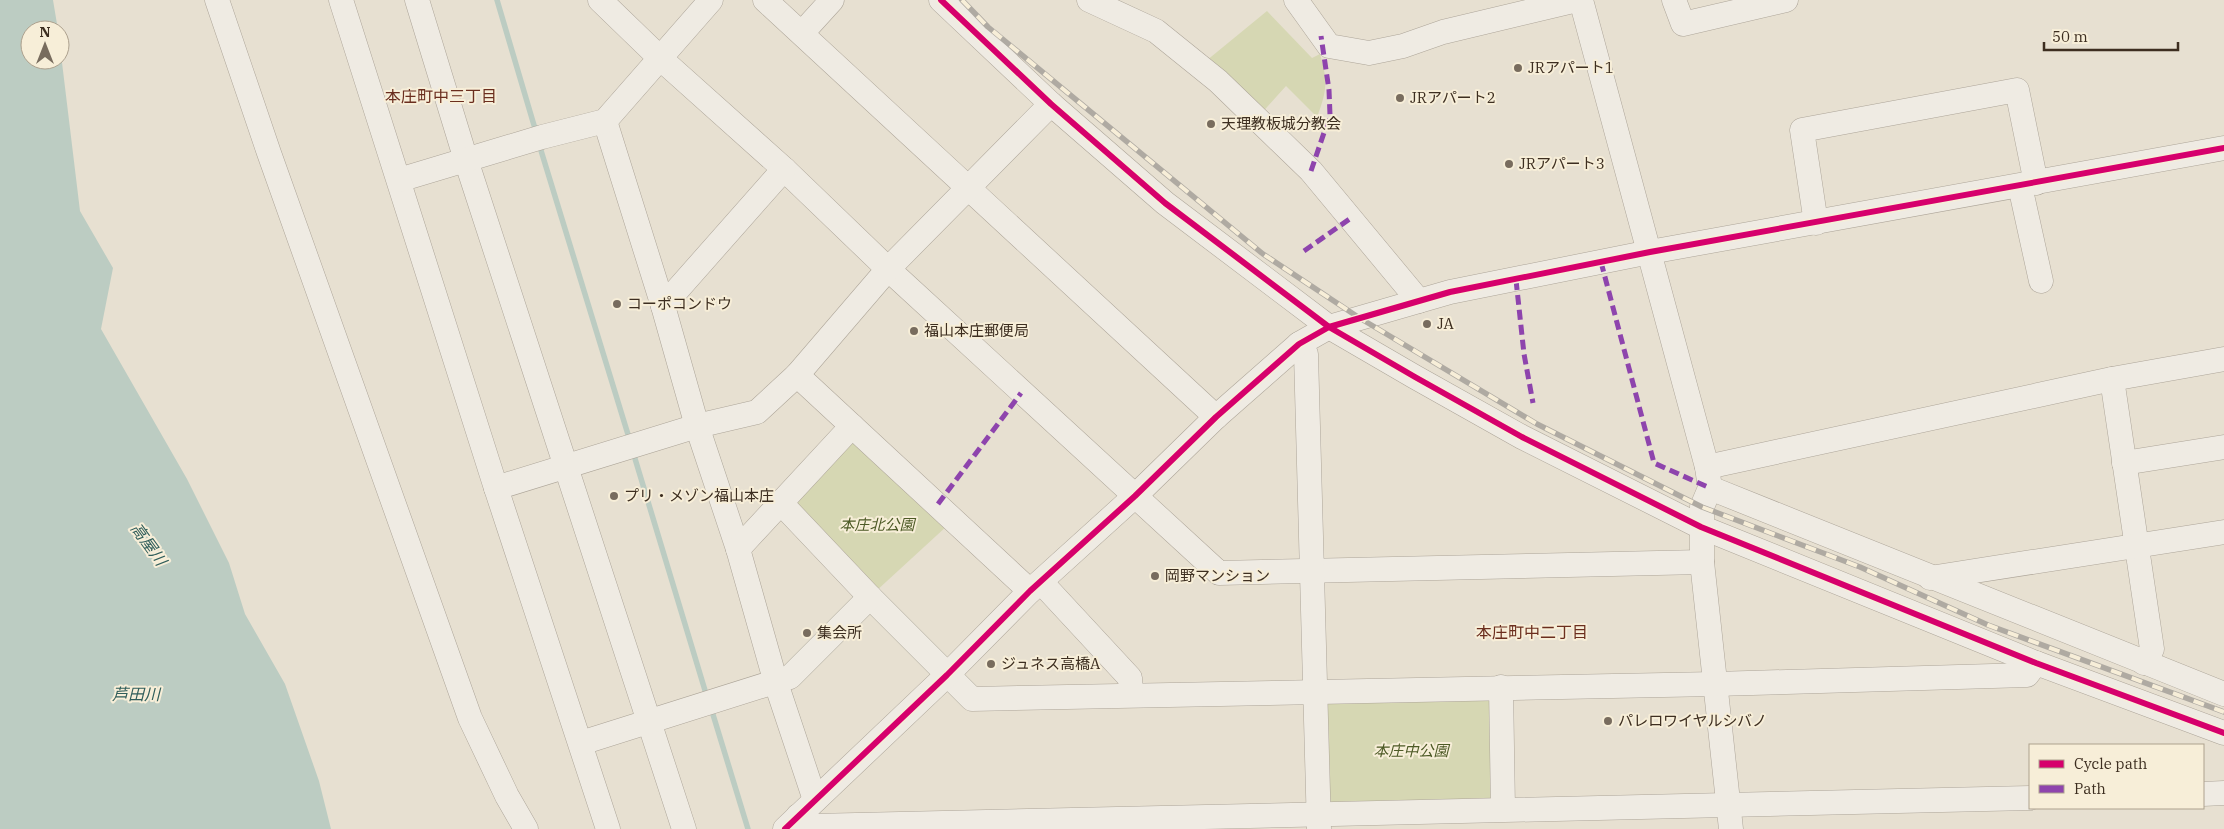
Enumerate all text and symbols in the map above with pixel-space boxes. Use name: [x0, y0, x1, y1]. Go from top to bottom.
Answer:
north arrow: [20, 20, 70, 70]
scale bar: [2044, 20, 2178, 52]
text: N: [39, 23, 51, 41]
text: 50 m: [2052, 27, 2088, 46]
place label: JRアパート1: [1528, 58, 1614, 77]
marker: JRアパート1: [1512, 62, 1524, 74]
district label: 本庄町中三丁目: [385, 86, 497, 106]
place label: JRアパート2: [1410, 88, 1496, 107]
marker: JRアパート2: [1394, 92, 1406, 104]
place label: 天理教板城分教会: [1221, 114, 1341, 133]
marker: 天理教板城分教会: [1205, 118, 1217, 130]
place label: JRアパート3: [1519, 154, 1605, 173]
marker: JRアパート3: [1503, 158, 1515, 170]
place label: コーポコンドウ: [627, 294, 732, 313]
marker: コーポコンドウ: [611, 298, 623, 310]
place label: JA: [1437, 314, 1454, 333]
marker: JA: [1421, 318, 1433, 330]
place label: 福山本庄郵便局: [924, 321, 1029, 340]
marker: 福山本庄郵便局: [908, 325, 920, 337]
place label: プリ・メゾン福山本庄: [624, 486, 774, 505]
marker: プリ・メゾン福山本庄: [608, 490, 620, 502]
park label: 本庄北公園: [839, 515, 916, 534]
water label: 高屋川: [127, 519, 172, 571]
place label: 岡野マンション: [1165, 566, 1270, 585]
marker: 岡野マンション: [1149, 570, 1161, 582]
district label: 本庄町中二丁目: [1476, 622, 1588, 642]
place label: 集会所: [817, 623, 862, 642]
marker: 集会所: [801, 627, 813, 639]
place label: ジュネス高橋A: [1001, 654, 1101, 673]
marker: ジュネス高橋A: [985, 658, 997, 670]
water label: 芦田川: [112, 684, 162, 704]
place label: パレロワイヤルシバノ: [1618, 711, 1767, 730]
marker: パレロワイヤルシバノ: [1602, 715, 1614, 727]
park label: 本庄中公園: [1373, 741, 1450, 760]
legend: [2029, 744, 2204, 809]
text: Cycle path: [2074, 754, 2147, 773]
text: Path: [2074, 779, 2106, 798]

